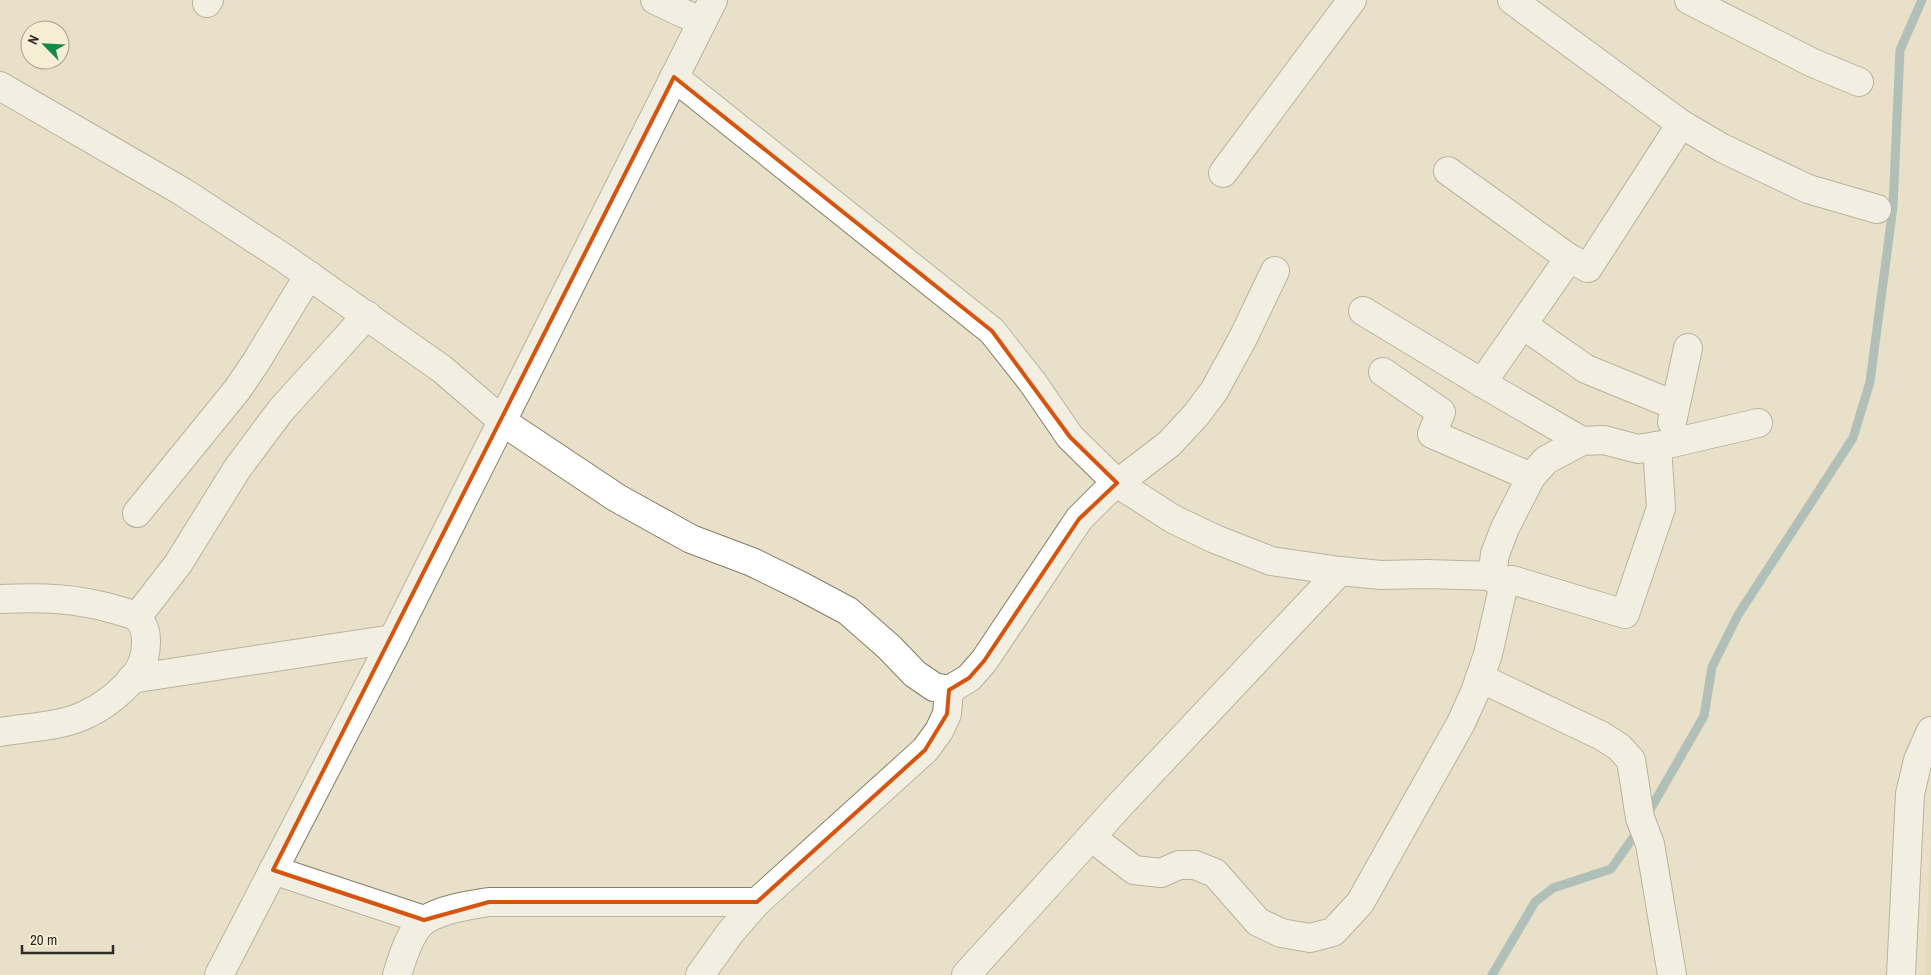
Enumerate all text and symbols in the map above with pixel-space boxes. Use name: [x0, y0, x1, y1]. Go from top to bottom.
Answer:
north arrow: [20, 20, 70, 70]
text: N: [23, 32, 43, 47]
scale bar: [22, 922, 114, 954]
text: 20 m: [30, 929, 57, 950]

